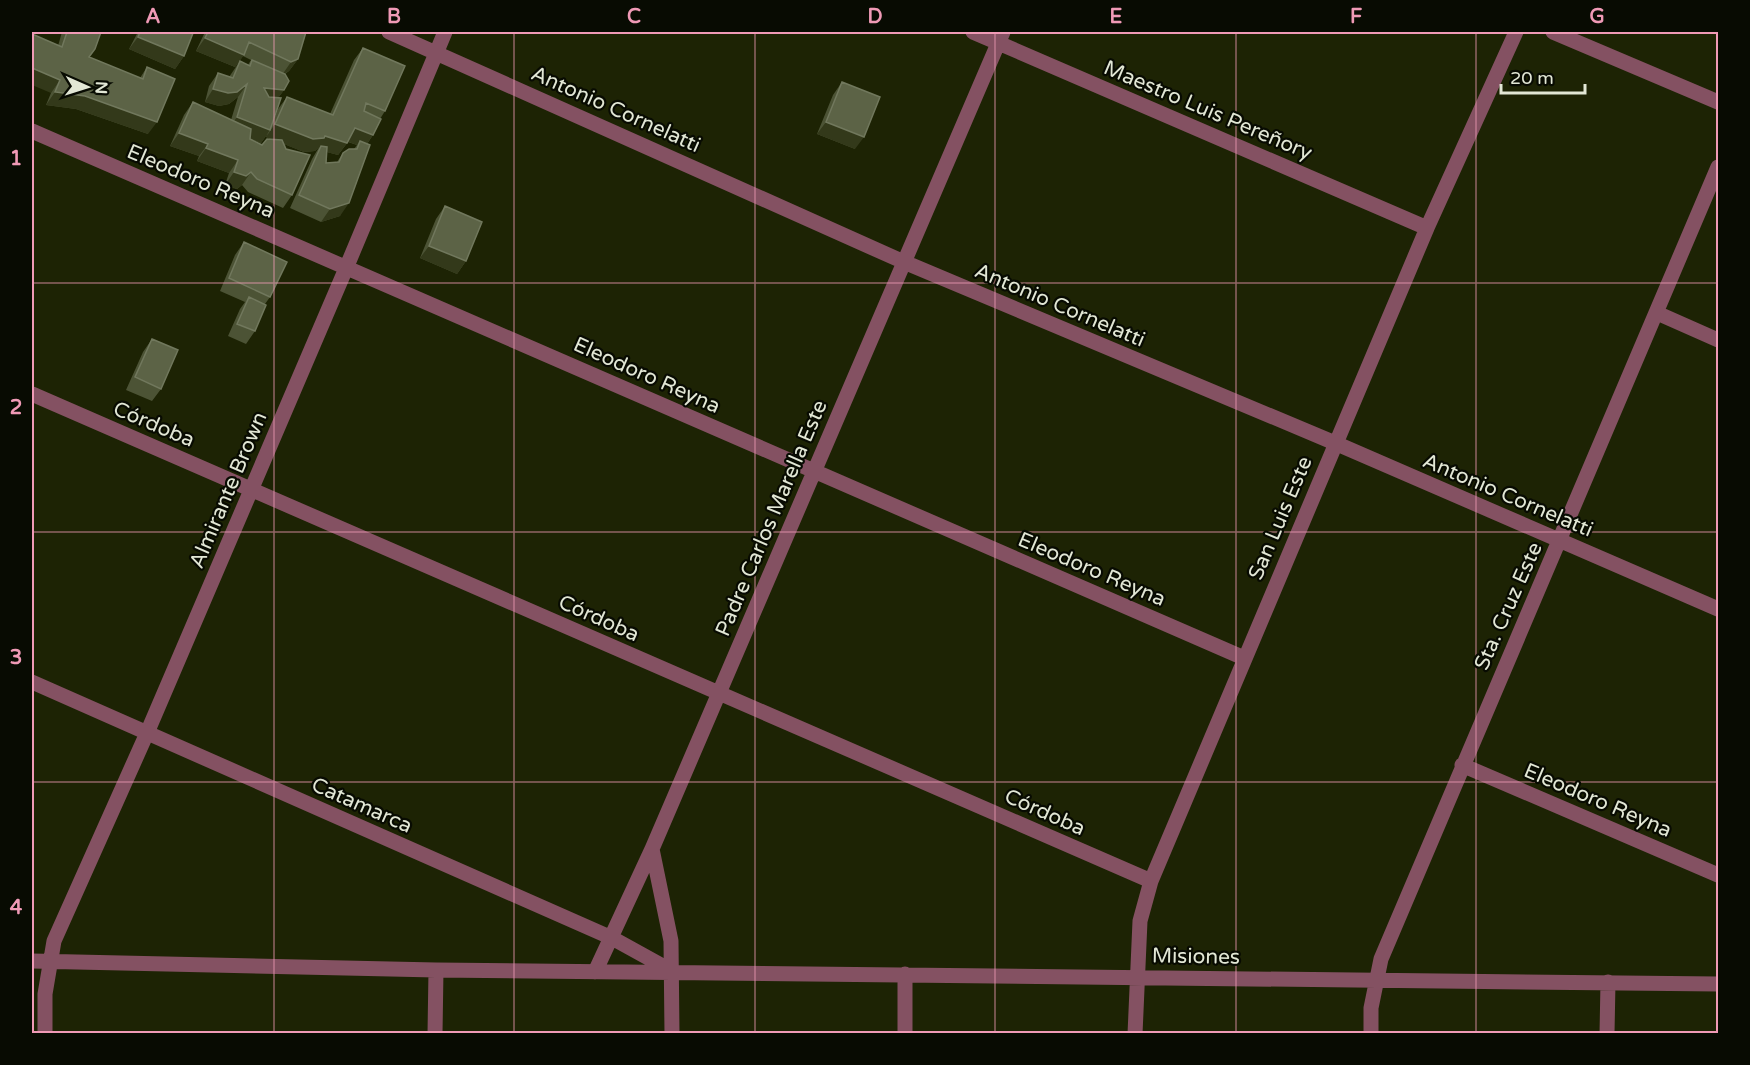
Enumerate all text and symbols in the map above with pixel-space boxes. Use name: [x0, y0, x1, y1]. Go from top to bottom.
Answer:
text: A: [146, 5, 161, 29]
text: B: [387, 5, 401, 29]
text: C: [627, 5, 641, 29]
text: D: [867, 5, 883, 29]
text: E: [1110, 5, 1123, 29]
text: F: [1350, 5, 1362, 29]
text: G: [1589, 5, 1605, 29]
street label: Maestro Luis Pereñory: [1100, 55, 1316, 166]
north arrow: [57, 57, 117, 117]
scale bar: [1501, 57, 1585, 95]
street label: Antonio Cornelatti: [527, 61, 704, 158]
text: 20 m: [1510, 67, 1554, 89]
text: N: [91, 81, 111, 95]
street label: Eleodoro Reyna: [123, 139, 278, 224]
text: 1: [10, 147, 22, 171]
street label: Antonio Cornelatti: [971, 258, 1149, 353]
street label: Eleodoro Reyna: [570, 332, 724, 419]
text: 2: [10, 396, 22, 420]
street label: Córdoba: [109, 396, 198, 453]
street label: Padre Carlos Marella Este: [710, 396, 833, 640]
street label: Almirante Brown: [184, 408, 273, 572]
street label: Antonio Cornelatti: [1419, 448, 1597, 543]
street label: San Luis Este: [1243, 453, 1318, 584]
street label: Eleodoro Reyna: [1014, 527, 1169, 612]
street label: Sta. Cruz Este: [1469, 538, 1548, 674]
street label: Córdoba: [555, 590, 643, 647]
text: 3: [10, 646, 22, 670]
street label: Eleodoro Reyna: [1520, 758, 1675, 843]
street label: Catamarca: [307, 772, 416, 839]
street label: Córdoba: [1001, 784, 1089, 841]
text: 4: [10, 896, 23, 920]
street label: Misiones: [1152, 943, 1240, 970]

